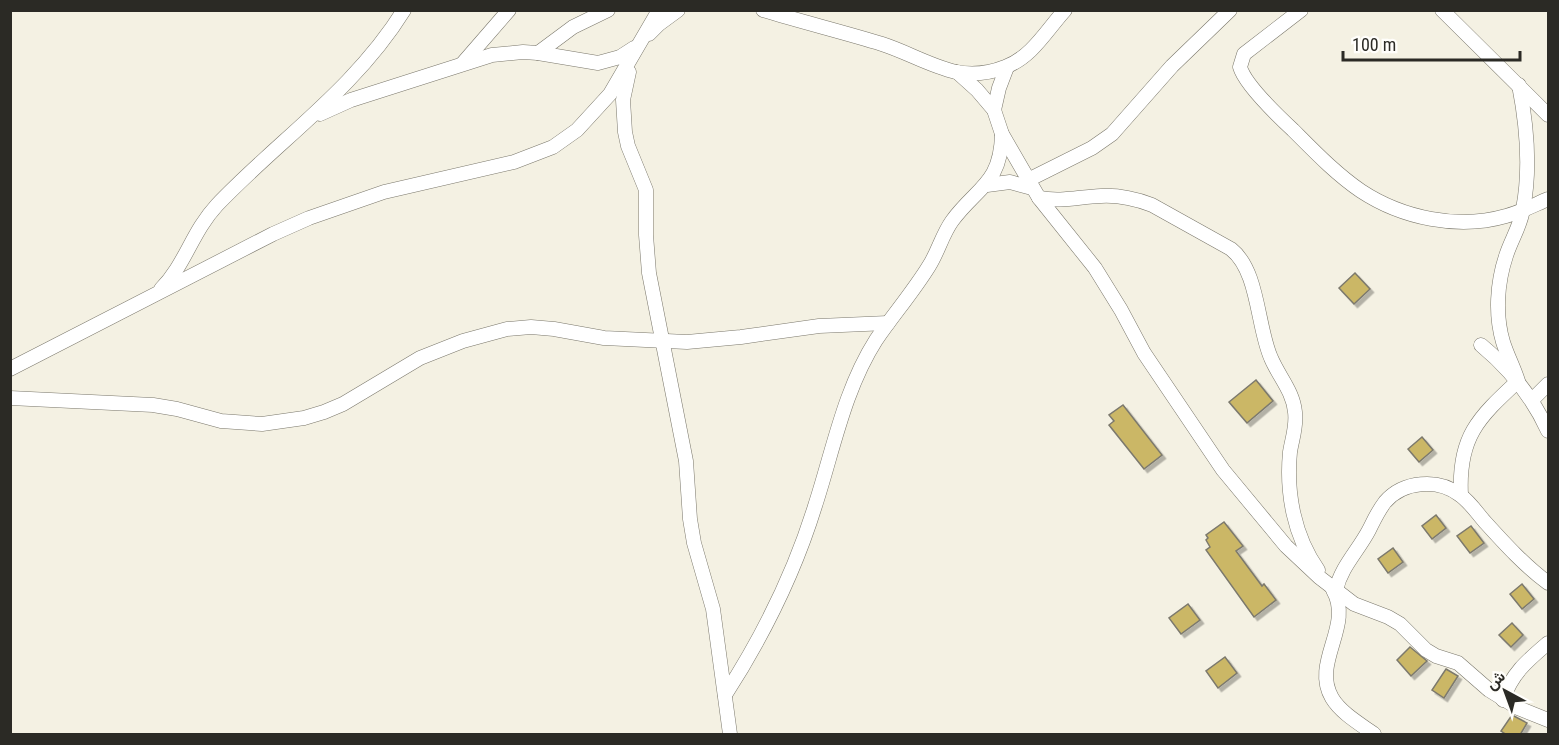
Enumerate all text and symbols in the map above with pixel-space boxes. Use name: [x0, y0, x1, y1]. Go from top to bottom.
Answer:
scale bar: [1343, 24, 1520, 62]
text: 100 m: [1352, 34, 1396, 55]
north arrow: [1475, 661, 1535, 721]
text: ش: [1482, 667, 1509, 694]

